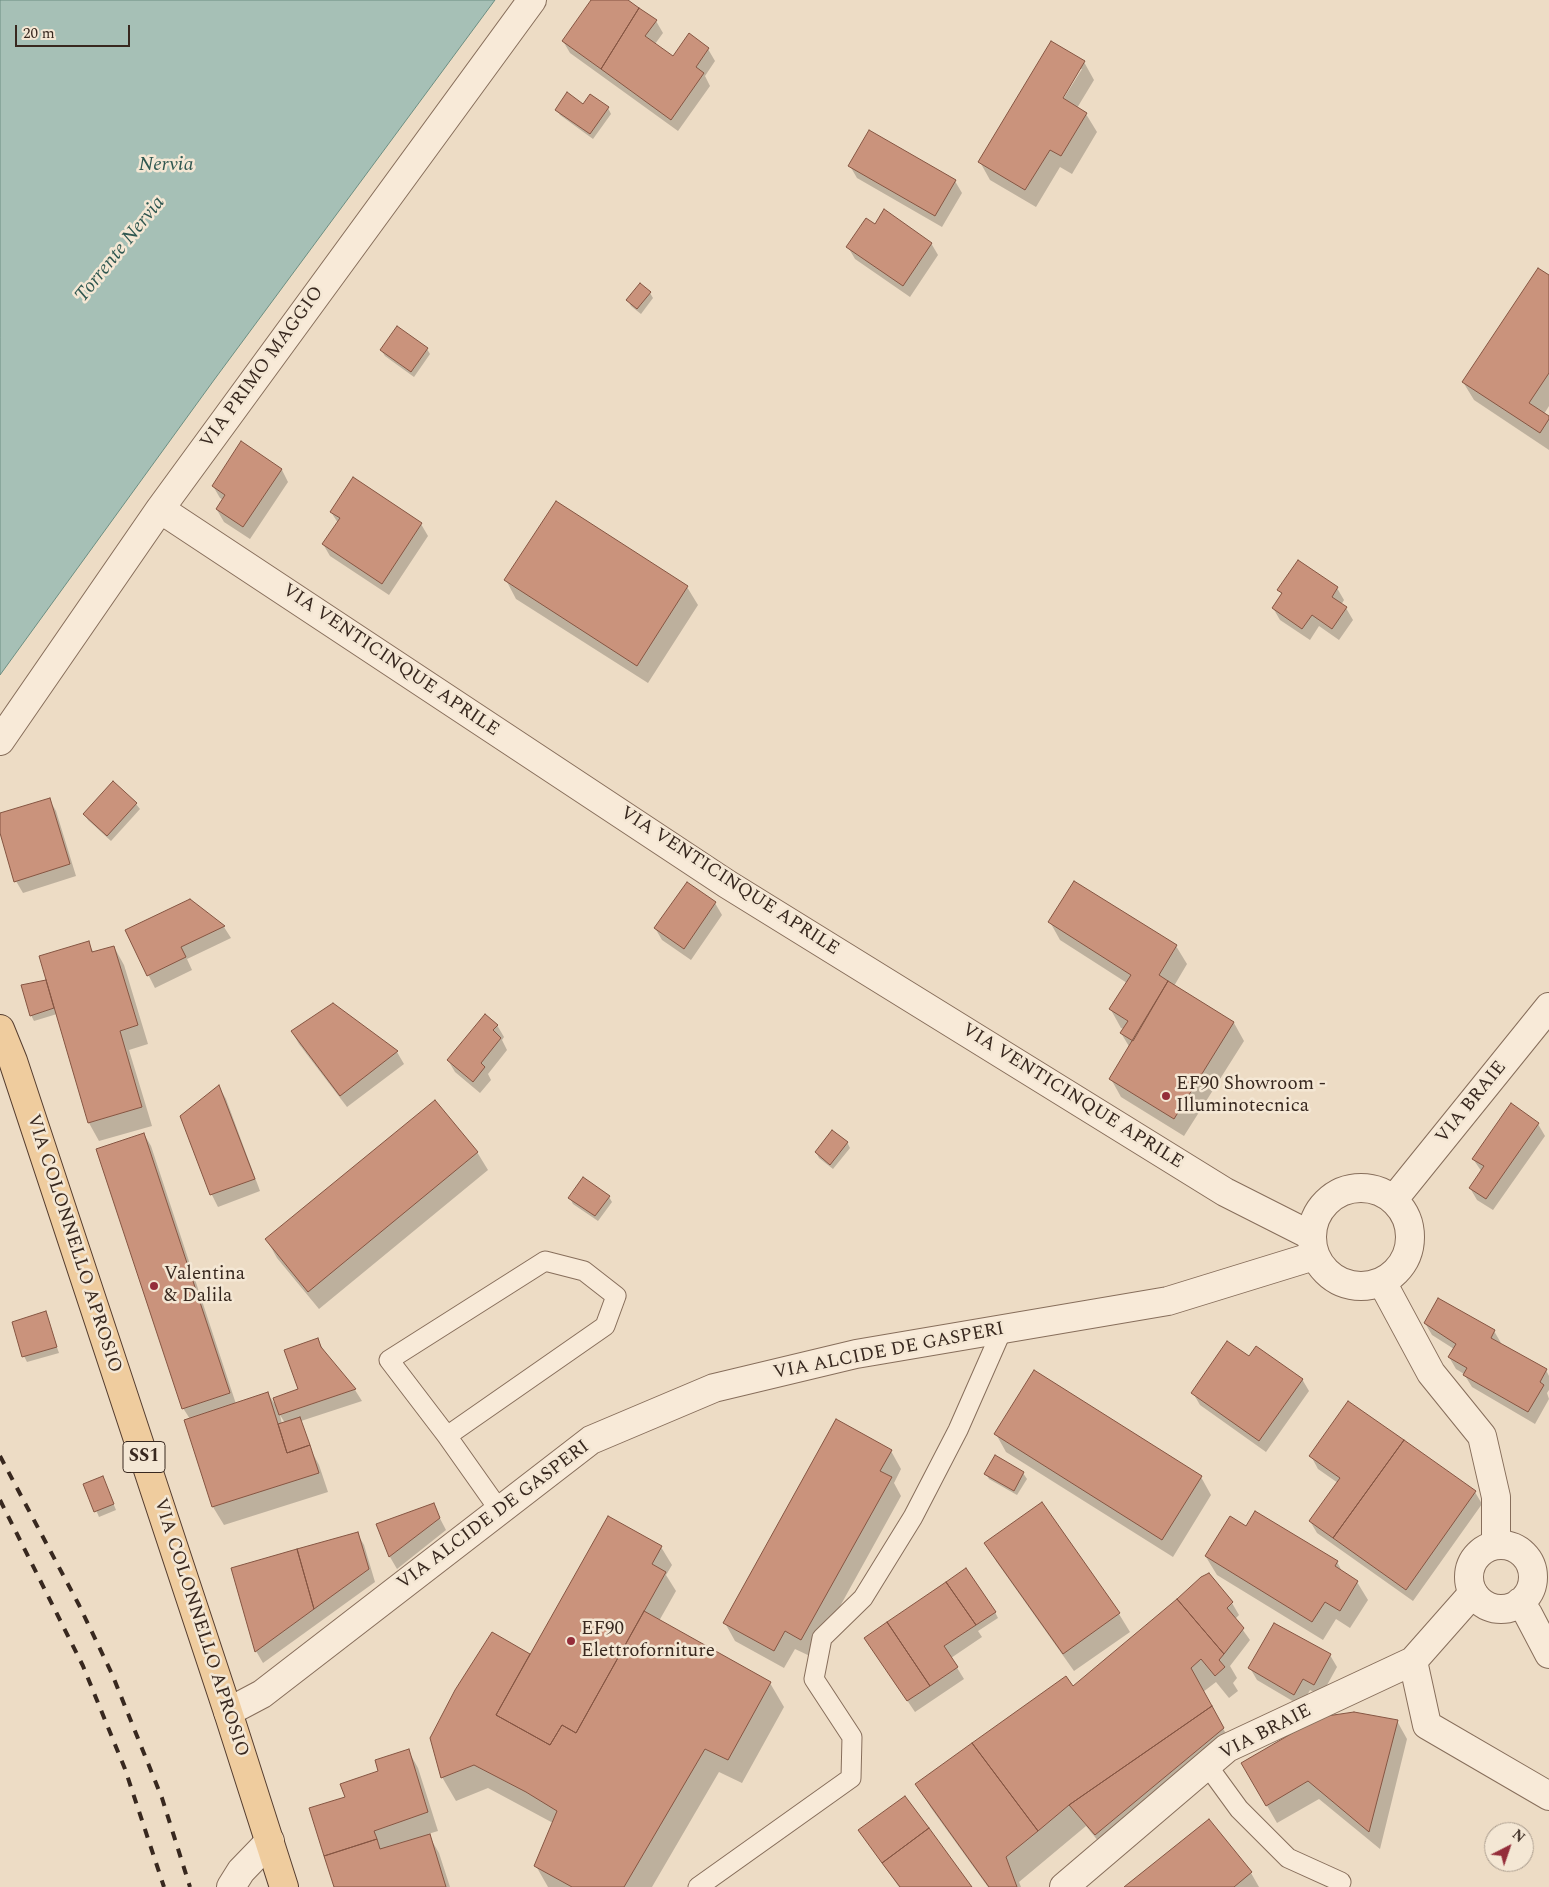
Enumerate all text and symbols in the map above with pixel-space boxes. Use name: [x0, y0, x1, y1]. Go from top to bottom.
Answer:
scale bar: [18, 15, 132, 47]
text: 20 m: [23, 22, 55, 45]
water label: Nervia: [138, 154, 194, 178]
water label: Torrente Nervia: [71, 192, 171, 308]
street label: VIA PRIMO MAGGIO: [197, 283, 329, 453]
street label: VIA VENTICINQUE APRILE: [277, 580, 503, 742]
street label: VIA VENTICINQUE APRILE: [615, 802, 843, 962]
street label: VIA VENTICINQUE APRILE: [957, 1019, 1187, 1175]
street label: VIA BRAIE: [1432, 1057, 1512, 1149]
place label: EF90 Showroom - Illuminotecnica: [1176, 1074, 1326, 1118]
marker: EF90 Showroom - Illuminotecnica: [1160, 1090, 1172, 1102]
street label: VIA COLONNELLO APROSIO: [20, 1112, 126, 1376]
place label: Valentina & Dalila: [164, 1264, 245, 1308]
marker: Valentina & Dalila: [148, 1280, 160, 1292]
street label: VIA ALCIDE DE GASPERI: [772, 1318, 1006, 1386]
street label: VIA ALCIDE DE GASPERI: [393, 1436, 595, 1596]
road number: SS1: [123, 1441, 165, 1472]
street label: VIA COLONNELLO APROSIO: [147, 1496, 253, 1760]
place label: EF90 Elettroforniture: [581, 1619, 715, 1663]
marker: EF90 Elettroforniture: [565, 1635, 577, 1647]
street label: VIA BRAIE: [1216, 1700, 1316, 1766]
north arrow: [1484, 1822, 1534, 1872]
text: N: [1507, 1824, 1530, 1848]

